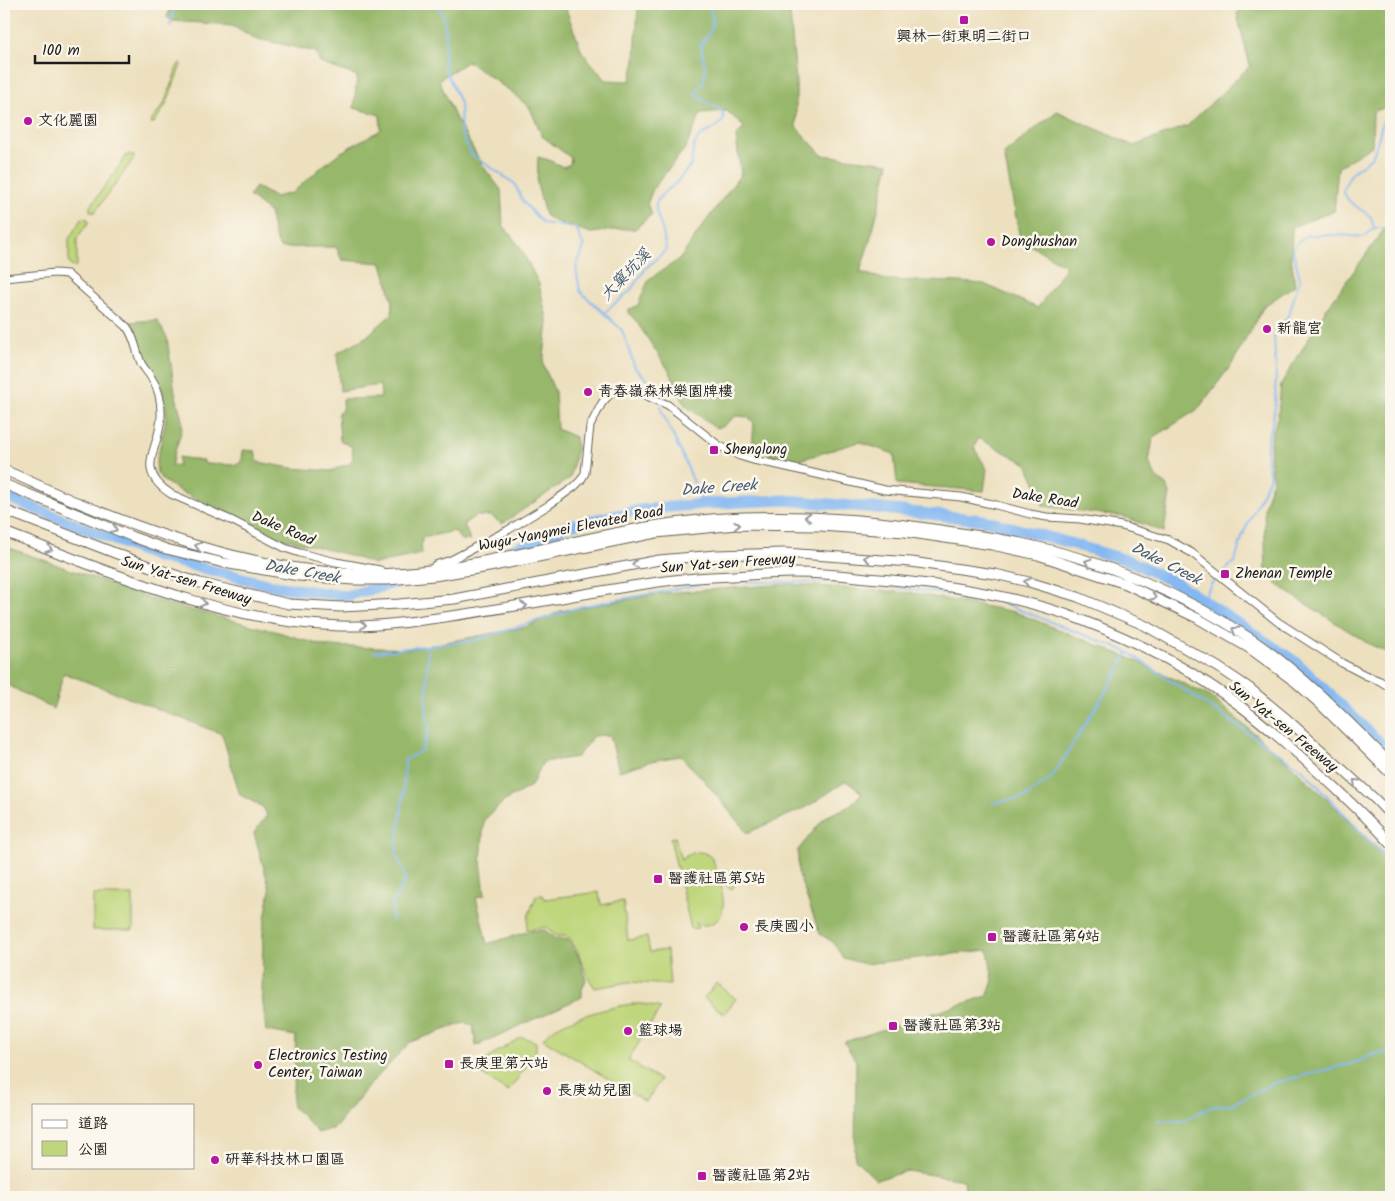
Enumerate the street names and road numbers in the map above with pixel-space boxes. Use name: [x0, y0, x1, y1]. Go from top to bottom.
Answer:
street label: Dake Road: [1010, 482, 1080, 516]
street label: Wugu-Yangmei Elevated Road: [476, 499, 666, 559]
street label: Dake Road: [248, 505, 319, 553]
street label: Sun Yat-sen Freeway: [660, 547, 797, 581]
street label: Sun Yat-sen Freeway: [118, 550, 255, 613]
street label: Sun Yat-sen Freeway: [1223, 675, 1344, 779]

